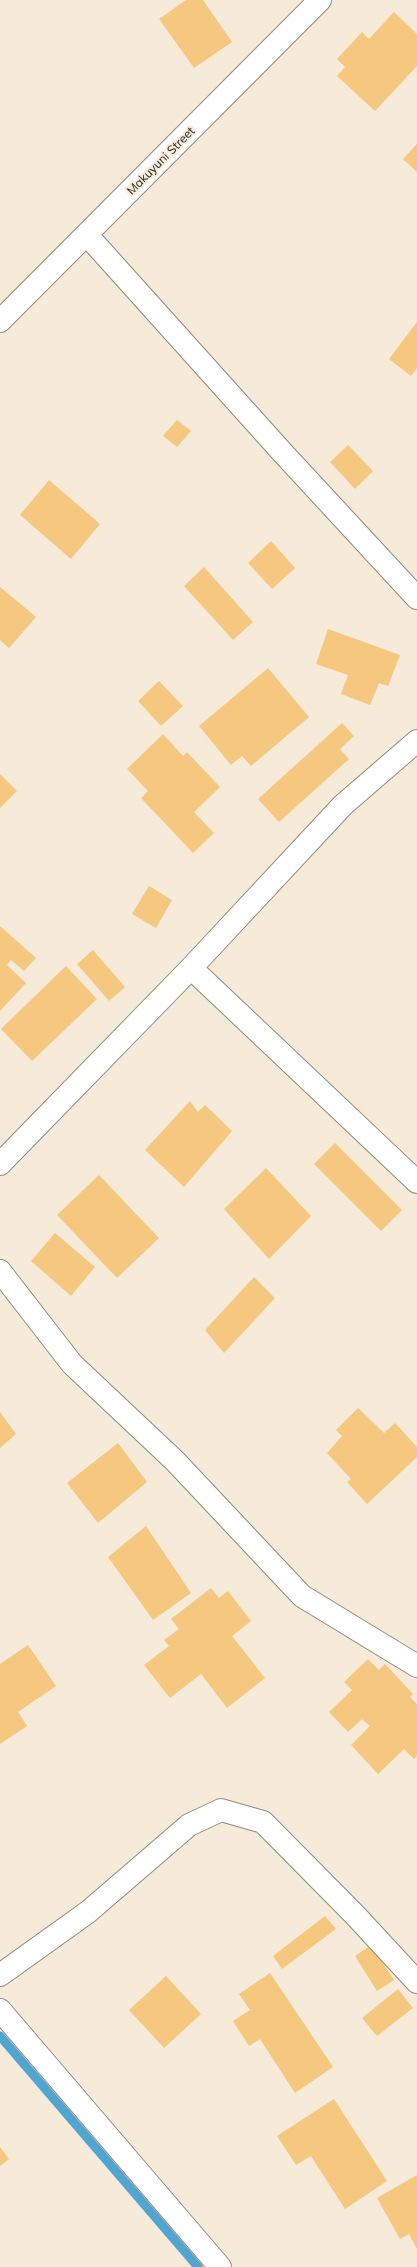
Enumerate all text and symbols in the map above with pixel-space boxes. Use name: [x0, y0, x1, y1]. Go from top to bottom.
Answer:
street label: Makuyuni Street: [124, 124, 198, 198]

